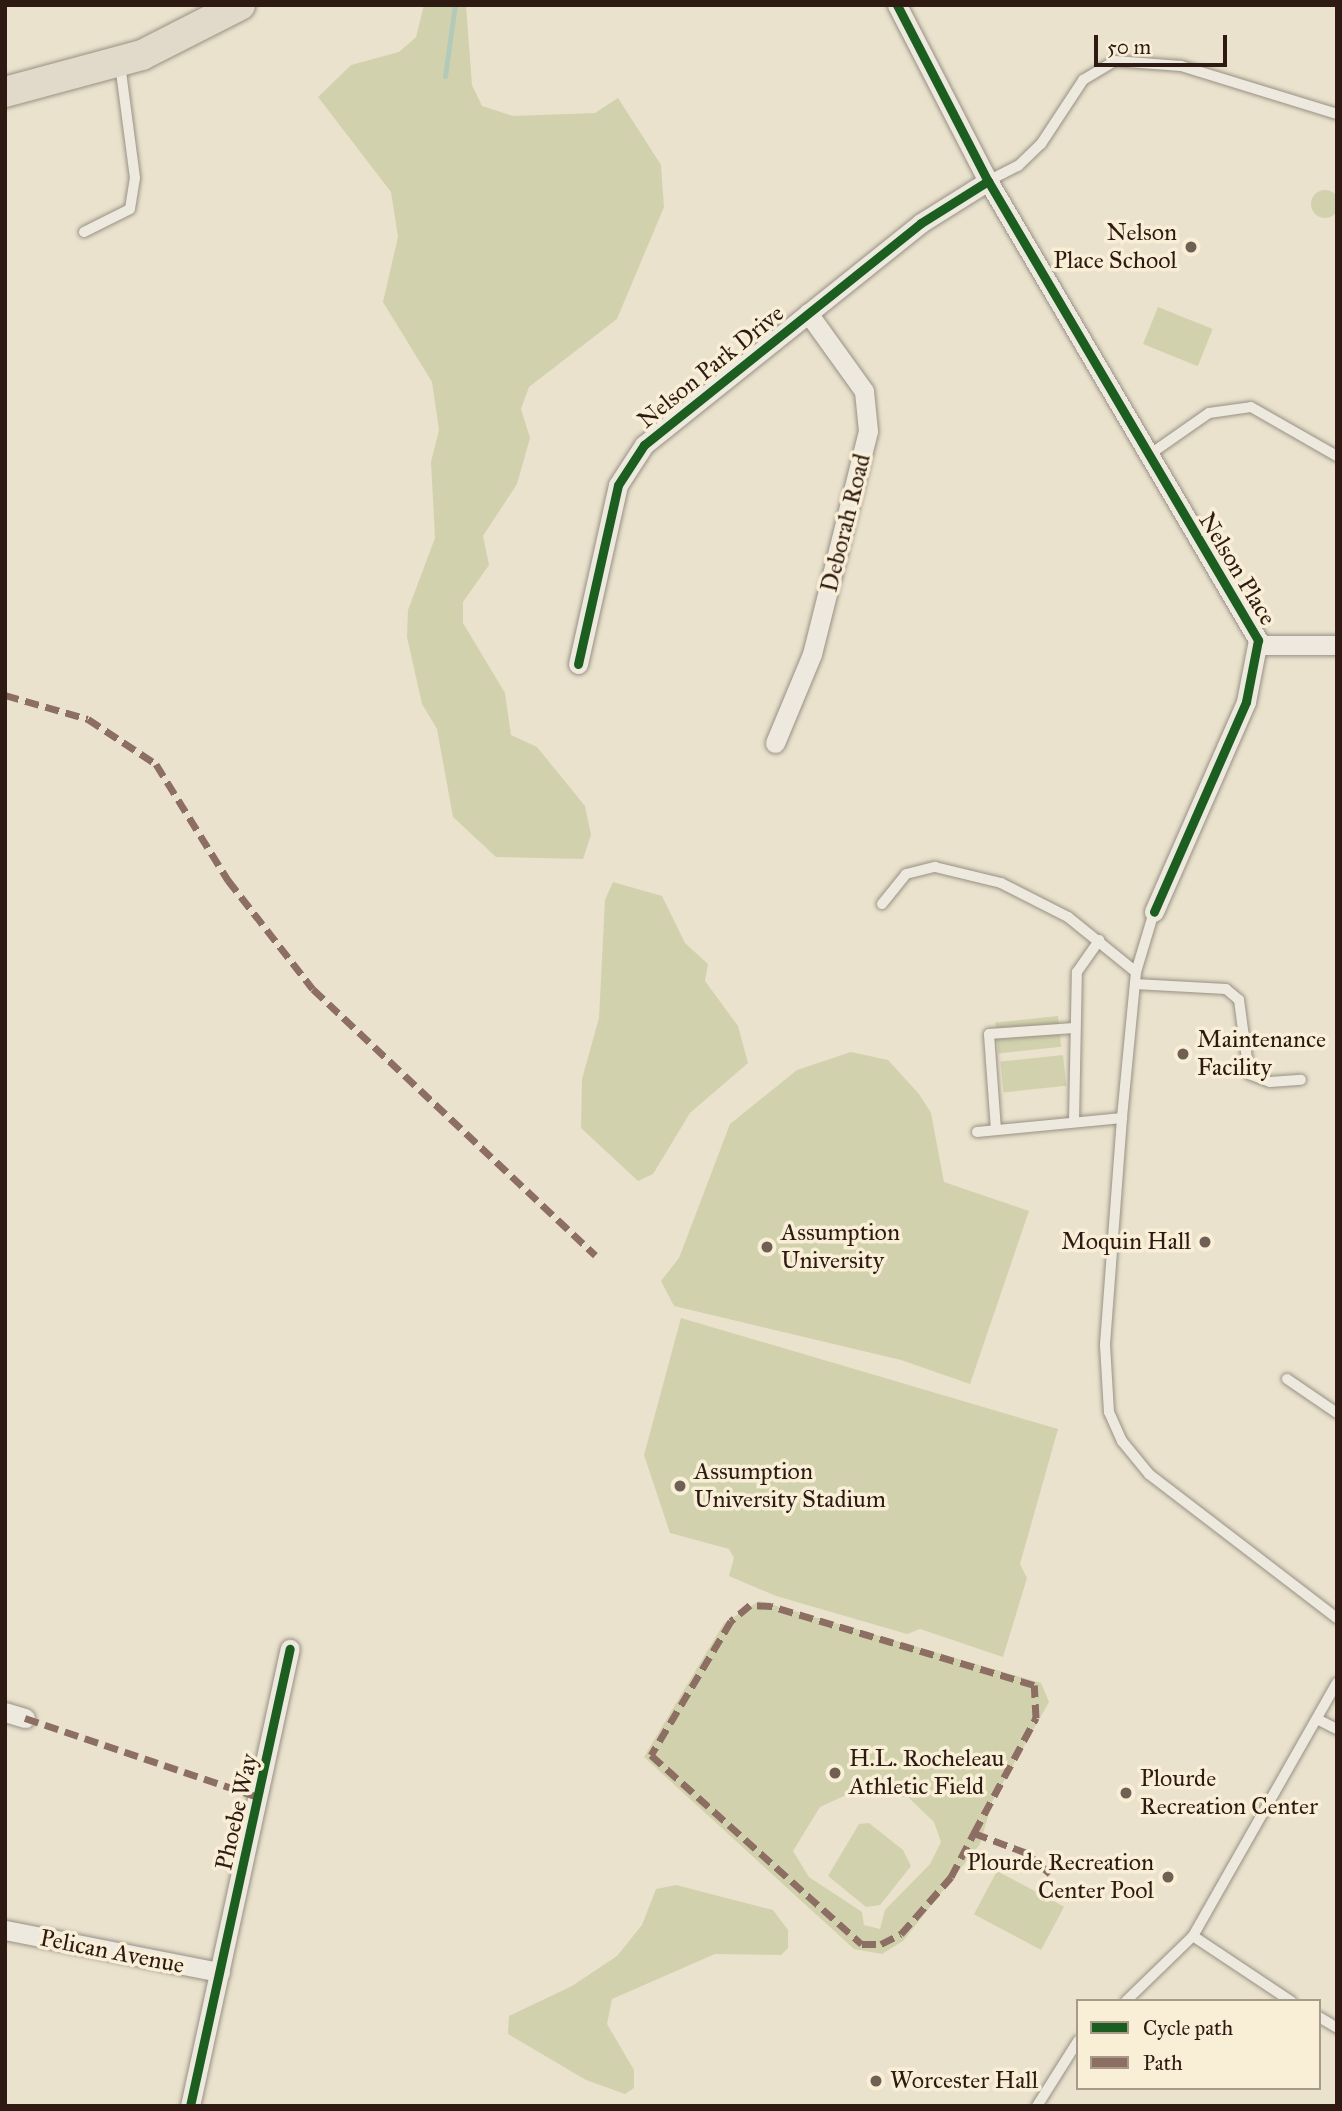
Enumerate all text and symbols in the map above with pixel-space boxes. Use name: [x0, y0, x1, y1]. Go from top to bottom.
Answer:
scale bar: [1097, 21, 1230, 65]
text: 50 m: [1107, 34, 1151, 60]
place label: Nelson Place School: [1053, 219, 1177, 275]
marker: Nelson Place School: [1183, 239, 1199, 255]
street label: Nelson Park Drive: [632, 299, 790, 435]
street label: Deborah Road: [815, 451, 877, 595]
street label: Nelson Place: [1192, 508, 1282, 630]
place label: Maintenance Facility: [1197, 1026, 1326, 1082]
marker: Maintenance Facility: [1175, 1046, 1191, 1062]
place label: Assumption University: [781, 1219, 900, 1275]
place label: Moquin Hall: [1061, 1228, 1191, 1256]
marker: Moquin Hall: [1197, 1234, 1213, 1250]
marker: Assumption University: [759, 1239, 775, 1255]
place label: Assumption University Stadium: [694, 1458, 886, 1514]
marker: Assumption University Stadium: [672, 1478, 688, 1494]
place label: H.L. Rocheleau Athletic Field: [849, 1745, 1004, 1801]
street label: Phoebe Way: [210, 1751, 264, 1873]
marker: H.L. Rocheleau Athletic Field: [827, 1765, 843, 1781]
place label: Plourde Recreation Center: [1140, 1765, 1318, 1821]
marker: Plourde Recreation Center: [1118, 1785, 1134, 1801]
place label: Plourde Recreation Center Pool: [967, 1849, 1154, 1905]
marker: Plourde Recreation Center Pool: [1160, 1869, 1176, 1885]
street label: Pelican Avenue: [37, 1924, 187, 1980]
legend: [1076, 1999, 1321, 2090]
text: Cycle path: [1143, 2015, 1233, 2041]
text: Path: [1143, 2050, 1183, 2076]
place label: Worcester Hall: [890, 2067, 1038, 2095]
marker: Worcester Hall: [868, 2073, 884, 2089]

